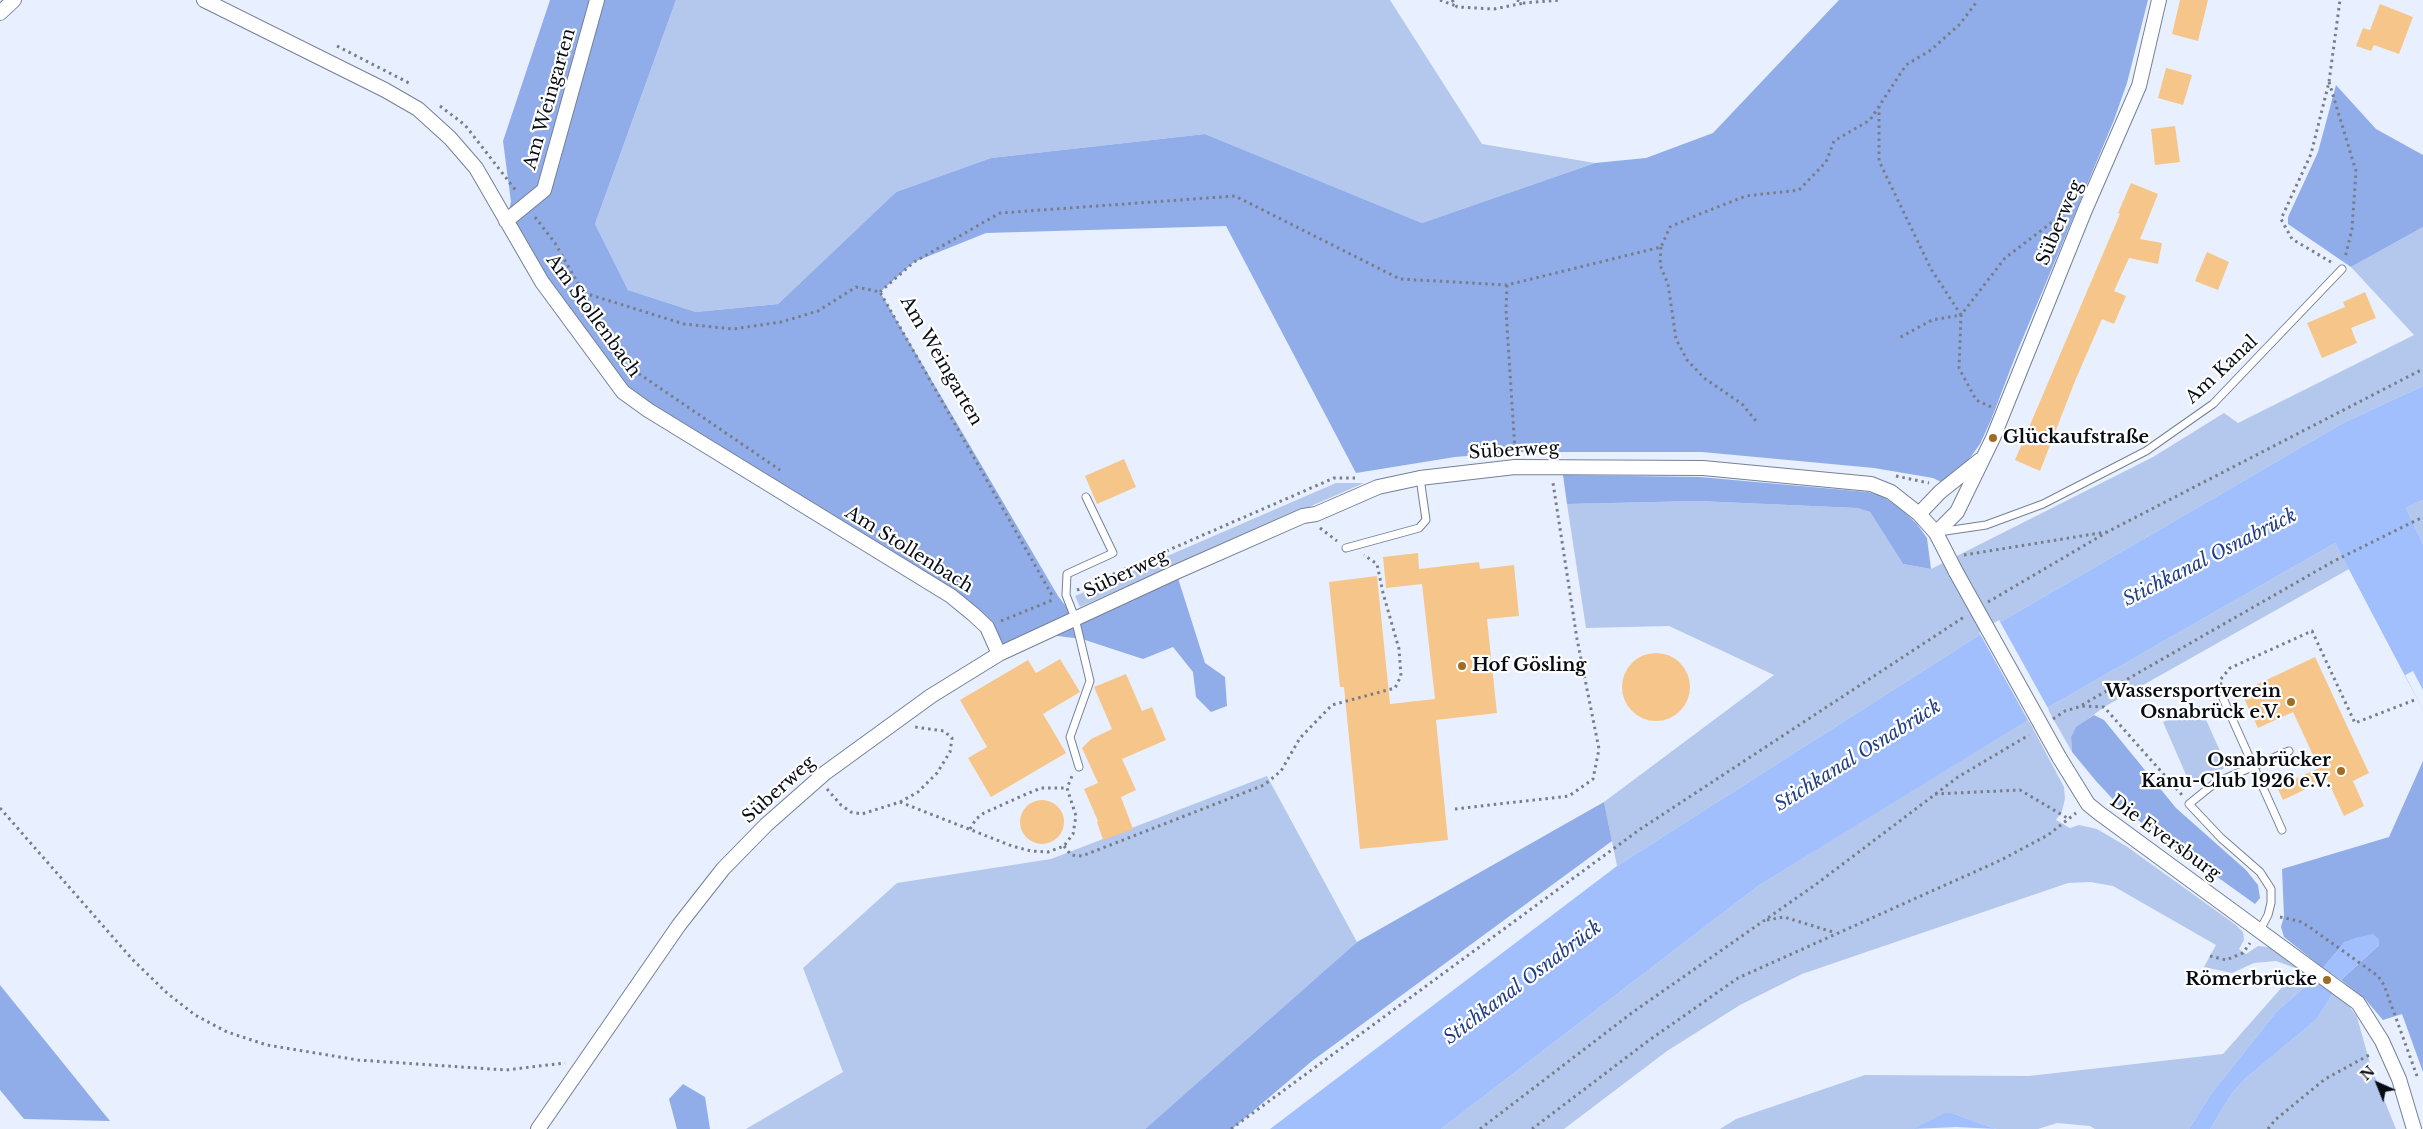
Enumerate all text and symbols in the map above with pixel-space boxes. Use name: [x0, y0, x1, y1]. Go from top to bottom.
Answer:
street label: Am Weingarten: [520, 26, 580, 172]
street label: Süberweg: [2032, 177, 2088, 269]
street label: Am Stollenbach: [541, 250, 645, 382]
street label: Am Weingarten: [895, 292, 987, 430]
street label: Am Kanal: [2182, 331, 2262, 409]
place label: Glückaufstraße: [2003, 427, 2149, 449]
marker: Glückaufstraße: [1987, 432, 1999, 444]
street label: Süberweg: [1468, 438, 1560, 464]
street label: Am Stollenbach: [841, 502, 977, 598]
water label: Stichkanal Osnabrück: [2119, 504, 2301, 612]
street label: Süberweg: [1080, 545, 1172, 603]
place label: Hof Gösling: [1472, 655, 1586, 677]
marker: Hof Gösling: [1456, 660, 1468, 672]
place label: Wassersportverein Osnabrück e.V.: [2105, 681, 2281, 724]
water label: Stichkanal Osnabrück: [1771, 695, 1945, 817]
marker: Wassersportverein Osnabrück e.V.: [2285, 696, 2297, 708]
place label: Osnabrücker Kanu-Club 1926 e.V.: [2141, 750, 2331, 792]
street label: Süberweg: [738, 752, 820, 828]
marker: Osnabrücker Kanu-Club 1926 e.V.: [2335, 765, 2347, 777]
street label: Die Eversburg: [2106, 791, 2224, 885]
water label: Stichkanal Osnabrück: [1439, 916, 1607, 1050]
place label: Römerbrücke: [2185, 969, 2317, 991]
marker: Römerbrücke: [2321, 974, 2333, 986]
north arrow: [2353, 1059, 2403, 1109]
text: N: [2357, 1062, 2379, 1084]

